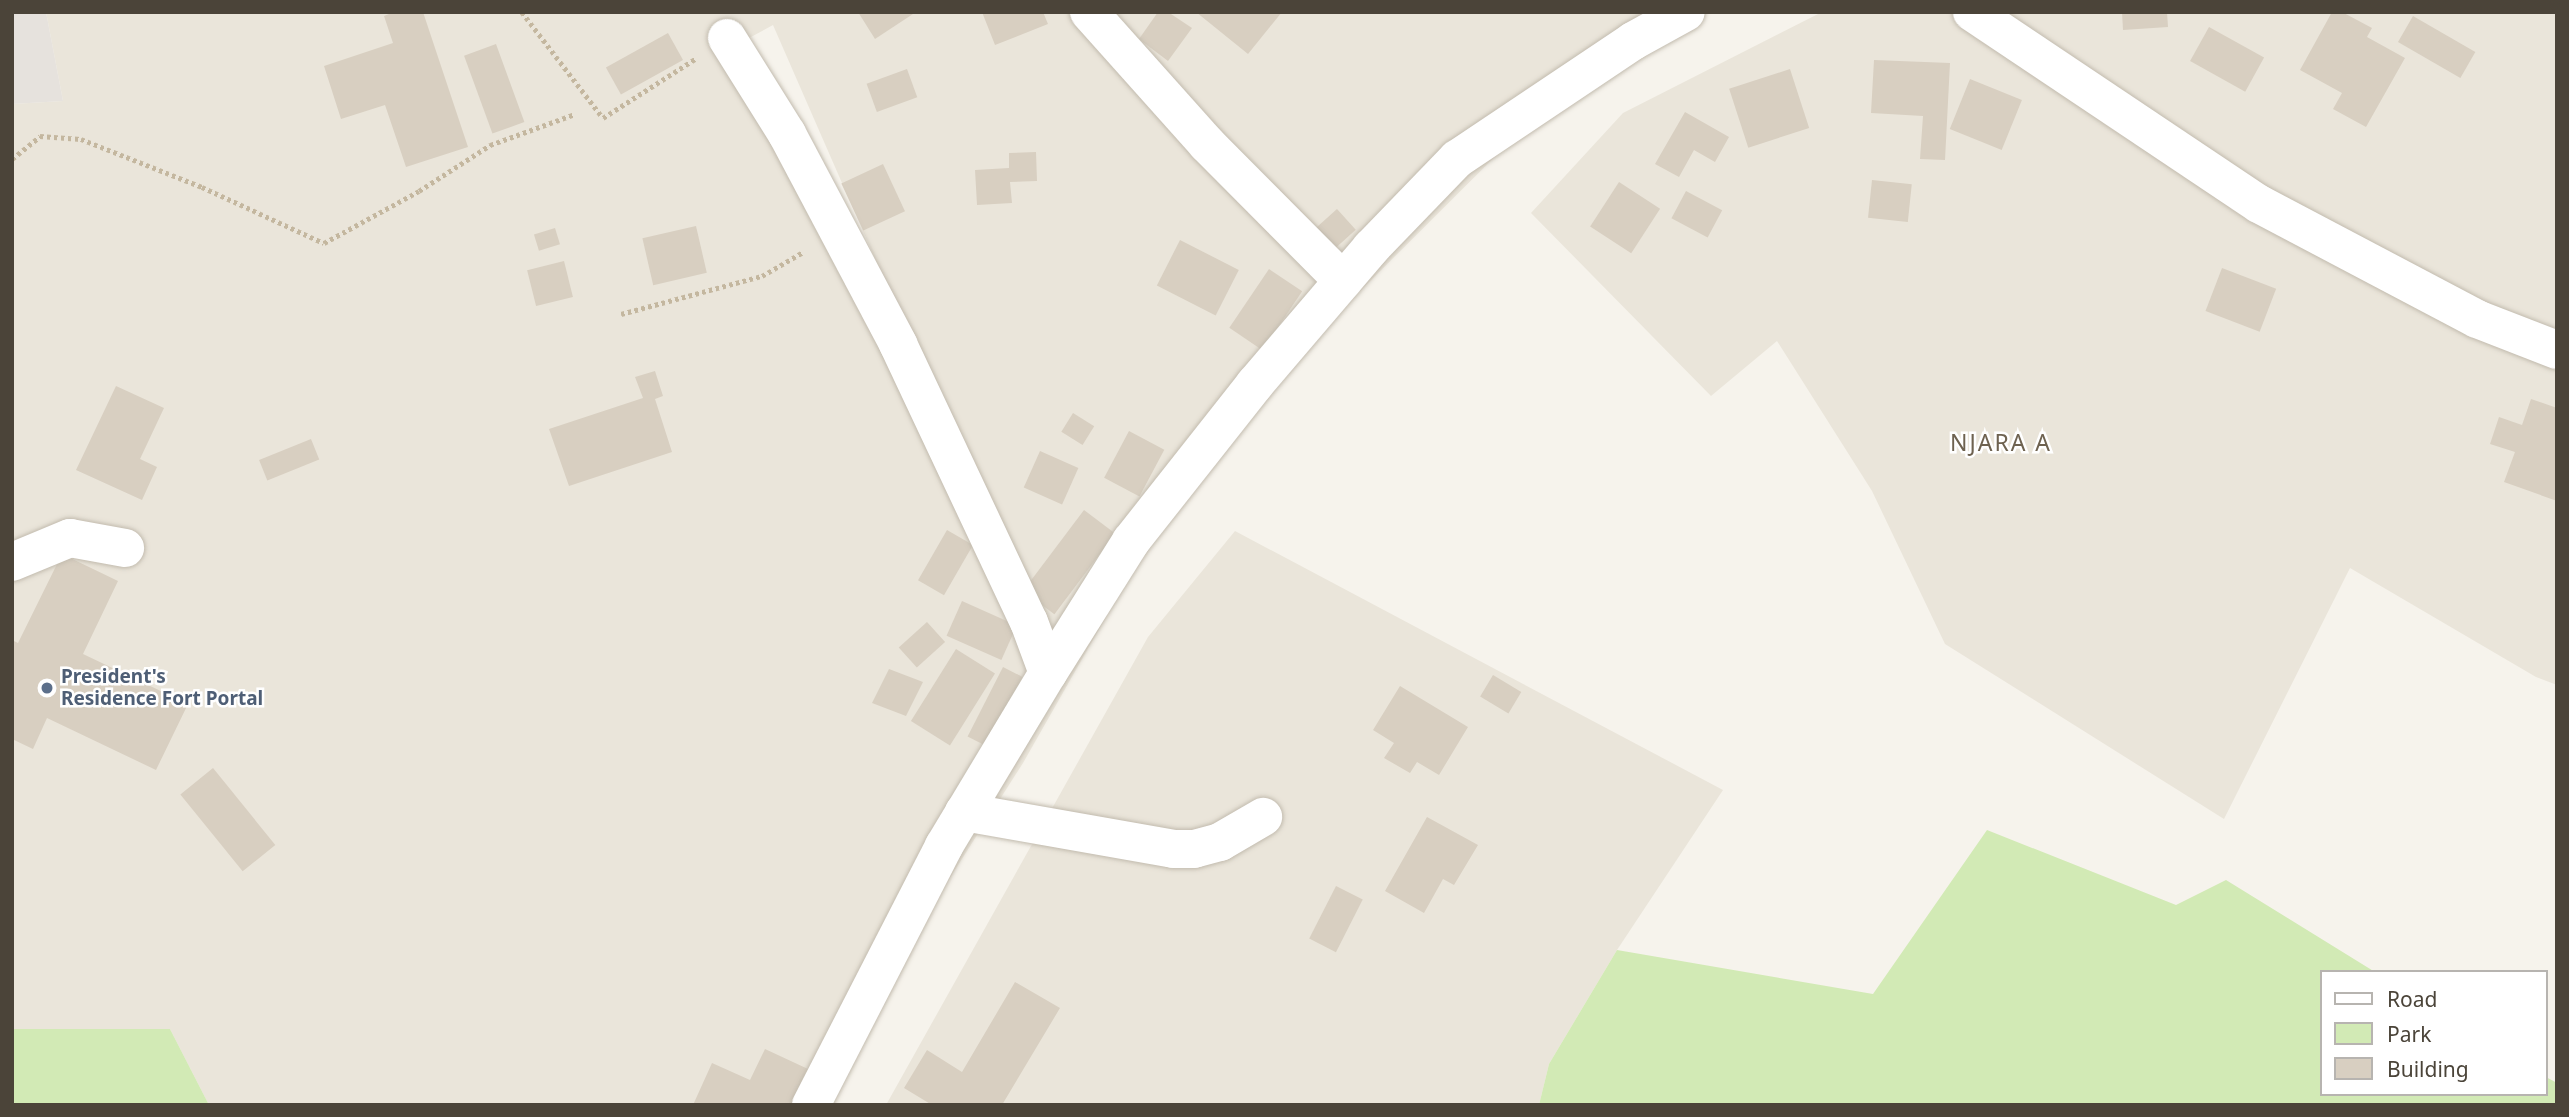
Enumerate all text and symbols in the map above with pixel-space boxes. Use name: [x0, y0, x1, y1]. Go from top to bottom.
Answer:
district label: NJARA A: [1951, 428, 2051, 456]
place label: President's Residence Fort Portal: [61, 666, 263, 710]
marker: President's Residence Fort Portal: [39, 680, 55, 696]
legend: [2320, 970, 2548, 1096]
text: Road: [2387, 985, 2437, 1013]
text: Park: [2387, 1020, 2431, 1048]
text: Building: [2387, 1055, 2469, 1083]

